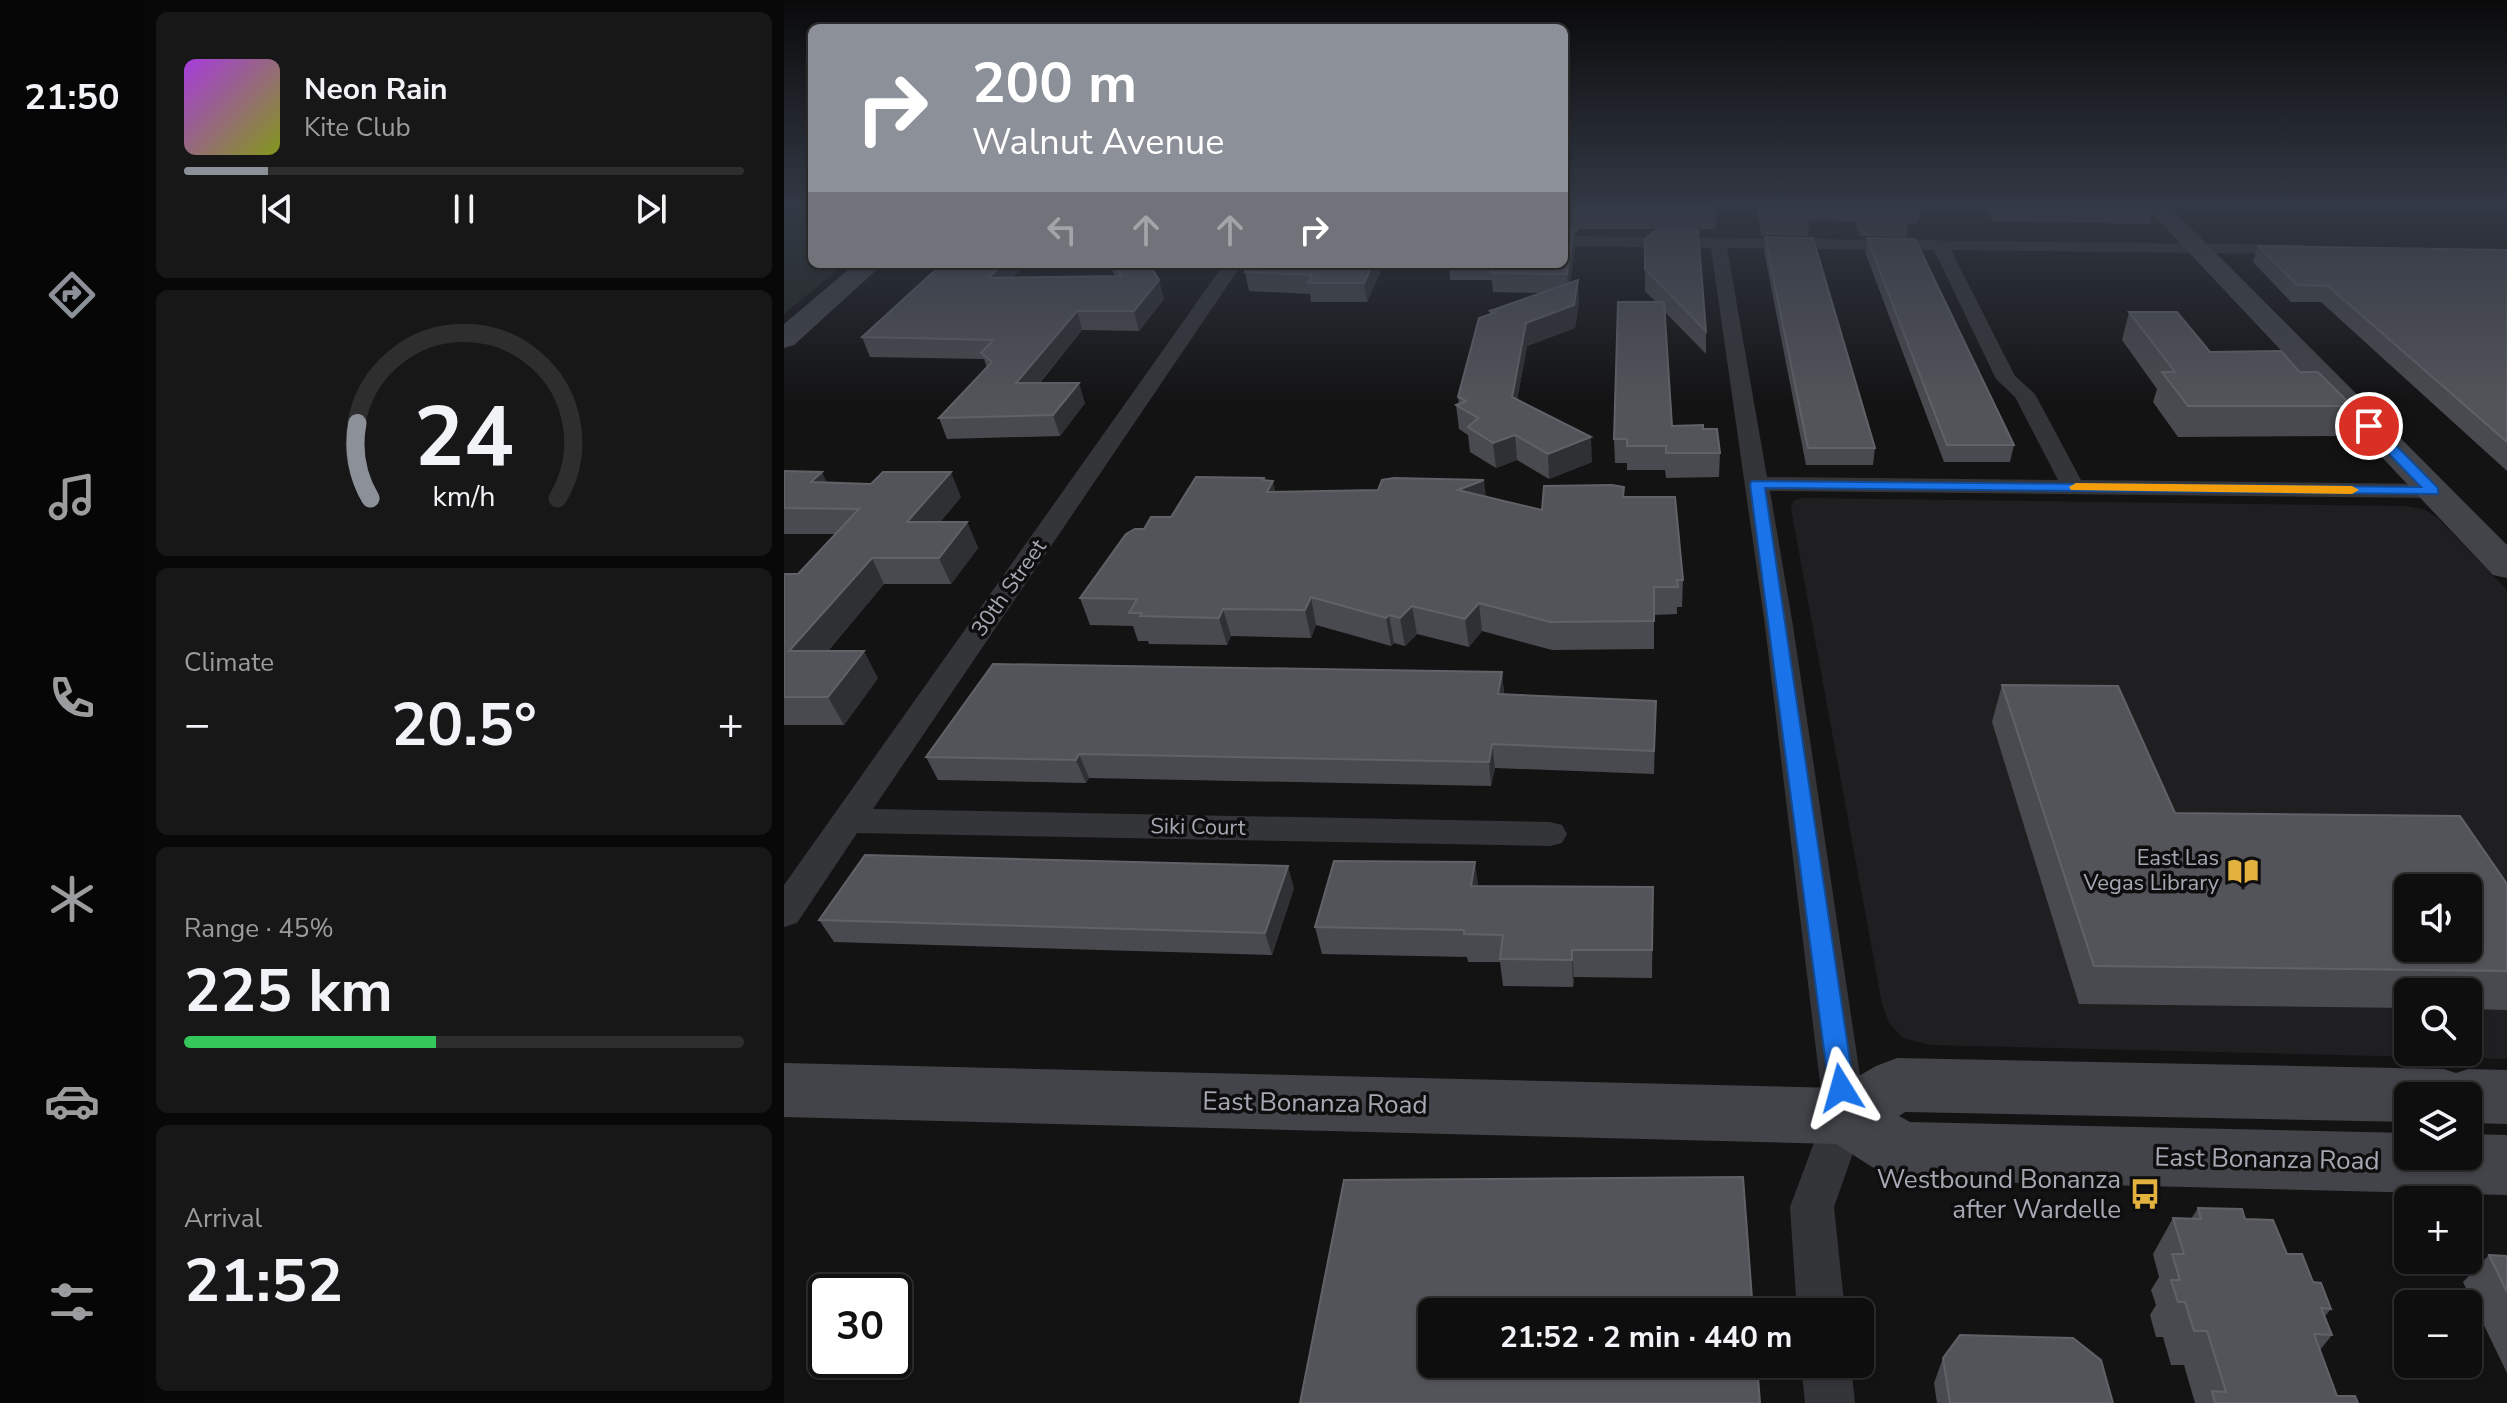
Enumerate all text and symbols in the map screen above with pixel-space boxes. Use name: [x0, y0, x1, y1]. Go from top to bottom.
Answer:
text: 200 m: [972, 45, 1137, 122]
icon: right: [840, 56, 944, 160]
text: Neon Rain: [304, 69, 448, 110]
text: 21:50: [24, 73, 120, 122]
text: Kite Club: [304, 110, 411, 145]
text: Walnut Avenue: [972, 118, 1224, 167]
icon: previous: [255, 187, 299, 231]
icon: pause: [442, 187, 486, 231]
icon: next: [629, 187, 673, 231]
icon: left: [1040, 208, 1084, 252]
icon: ahead: [1124, 208, 1168, 252]
icon: ahead: [1208, 208, 1252, 252]
icon: right: [1292, 208, 1336, 252]
icon: directions: [44, 267, 100, 323]
text: 24: [414, 381, 514, 494]
pin: [2335, 392, 2403, 460]
icon: arrive: [2347, 404, 2391, 448]
icon: music: [44, 469, 100, 525]
text: km/h: [433, 477, 495, 516]
street label: 30th Street: [965, 533, 1054, 643]
text: Climate: [184, 645, 274, 680]
icon: phone: [44, 670, 100, 726]
text: 20.5°: [391, 684, 537, 766]
text: −: [184, 695, 210, 755]
text: +: [718, 695, 744, 755]
street label: Siki Court: [1150, 811, 1246, 843]
place label: East Las Vegas Library: [2082, 843, 2220, 898]
library icon: East Las Vegas Library: [2226, 854, 2260, 888]
icon: climate: [44, 871, 100, 927]
map controls: [2394, 874, 2482, 1378]
button: sound: [2394, 874, 2482, 962]
text: Range · 45%: [184, 911, 334, 946]
text: 225 km: [184, 950, 393, 1032]
button: search: [2394, 978, 2482, 1066]
position arrow: [1799, 1046, 1883, 1130]
icon: car: [44, 1073, 100, 1129]
button: layers: [2394, 1082, 2482, 1170]
street label: East Bonanza Road: [1202, 1084, 1428, 1122]
street label: East Bonanza Road: [2154, 1140, 2380, 1178]
place label: Westbound Bonanza after Wardelle: [1877, 1162, 2121, 1227]
bus stop icon: Westbound Bonanza after Wardelle: [2128, 1177, 2162, 1211]
button: +: [2394, 1186, 2482, 1274]
text: Arrival: [184, 1201, 262, 1236]
text: 21:52: [184, 1240, 343, 1322]
icon: filters: [44, 1274, 100, 1330]
speed limit sign: 30: [808, 1274, 912, 1378]
button: −: [2394, 1290, 2482, 1378]
text: 21:52 · 2 min · 440 m: [1500, 1317, 1792, 1358]

